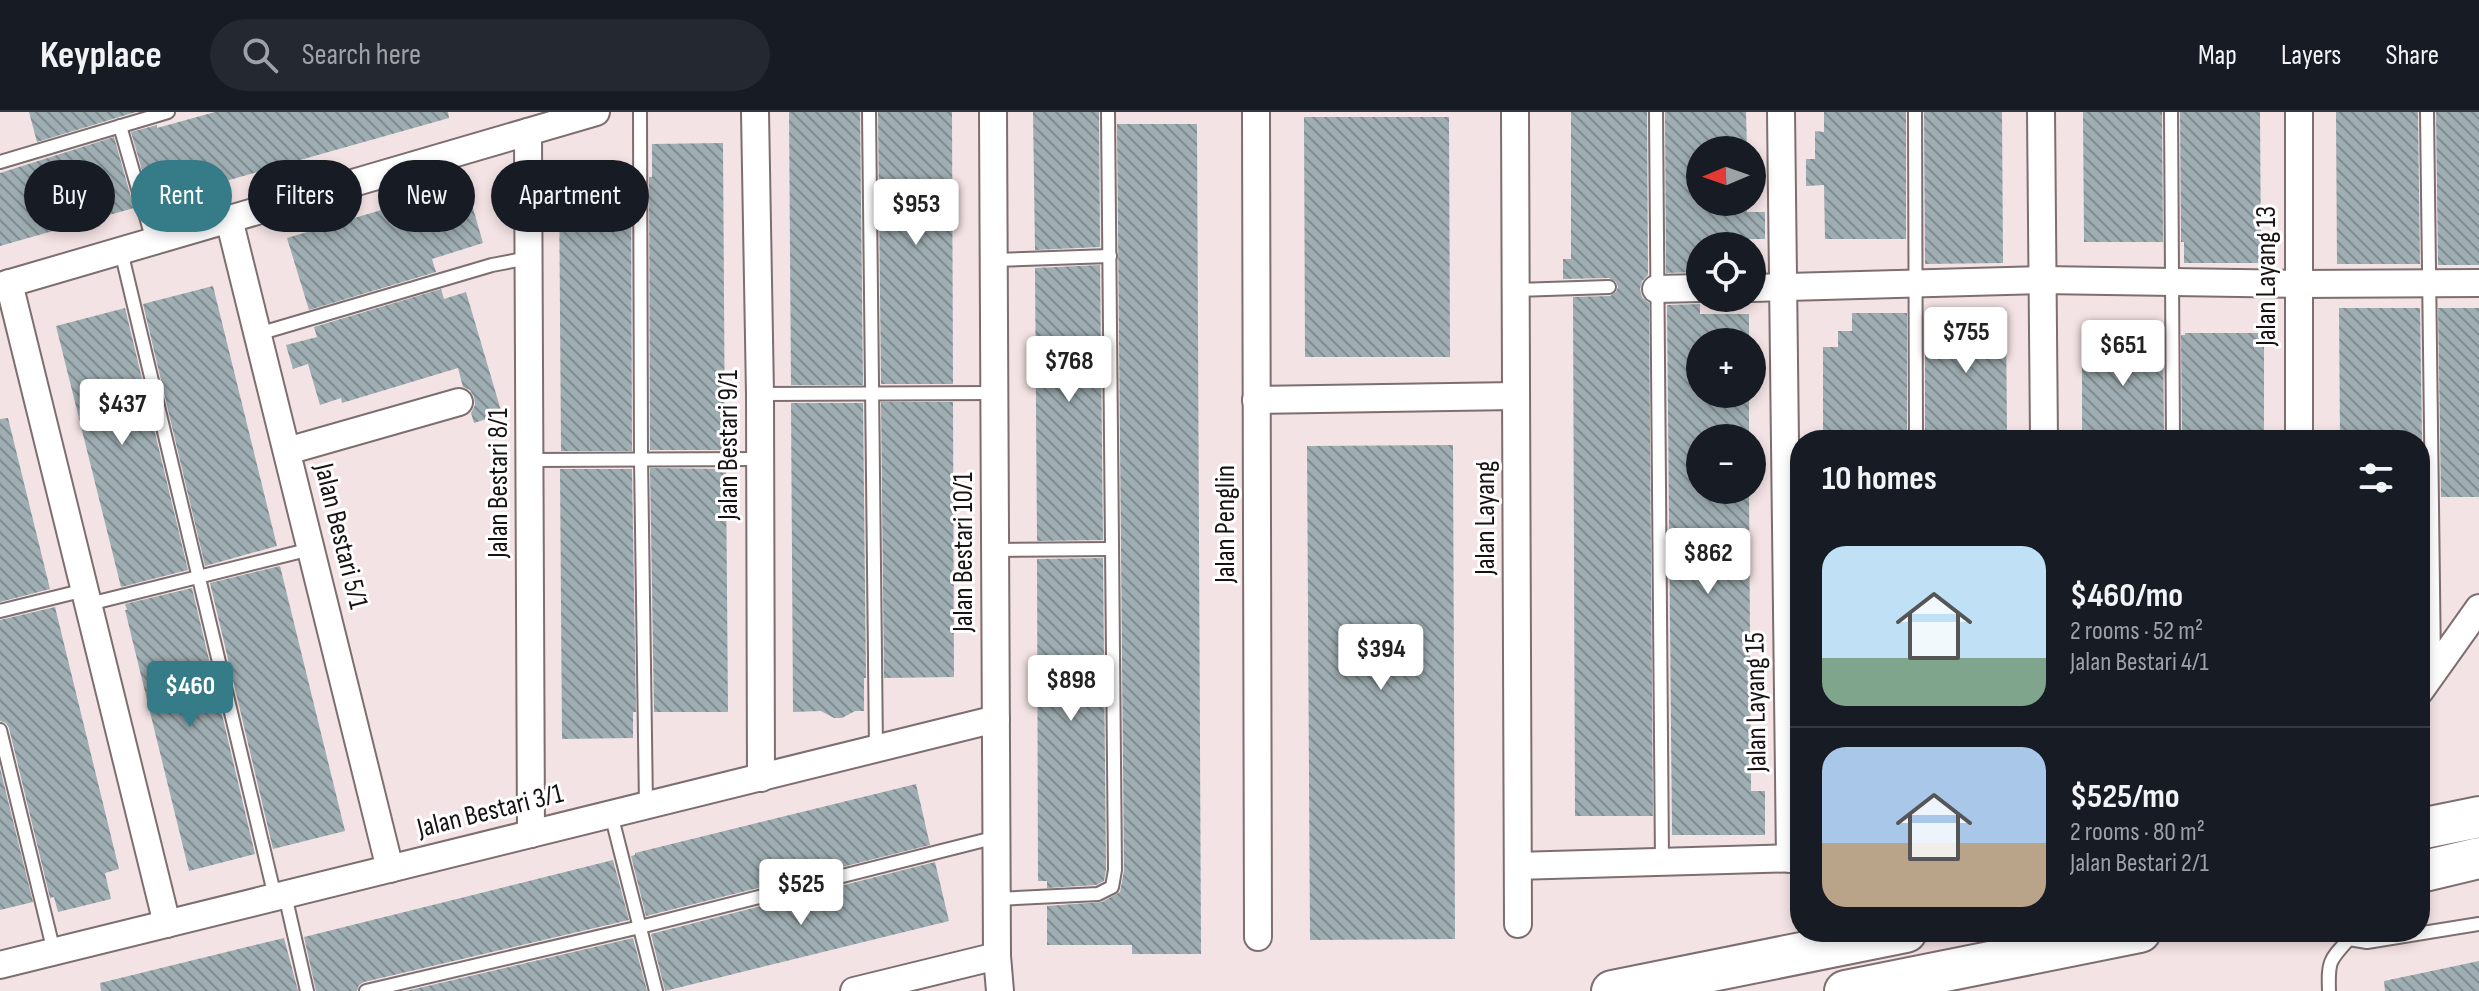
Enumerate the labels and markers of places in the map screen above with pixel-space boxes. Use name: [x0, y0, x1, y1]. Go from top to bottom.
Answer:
pin: $953: [869, 179, 963, 247]
pin: $755: [1919, 307, 2013, 375]
pin: $651: [2076, 320, 2170, 388]
pin: $768: [1022, 336, 1116, 404]
pin: $437: [75, 379, 169, 447]
pin: $862: [1661, 528, 1755, 596]
pin: $394: [1334, 624, 1428, 692]
pin: $898: [1024, 655, 1118, 723]
pin: $460: [143, 661, 237, 729]
pin: $525: [754, 859, 848, 927]

